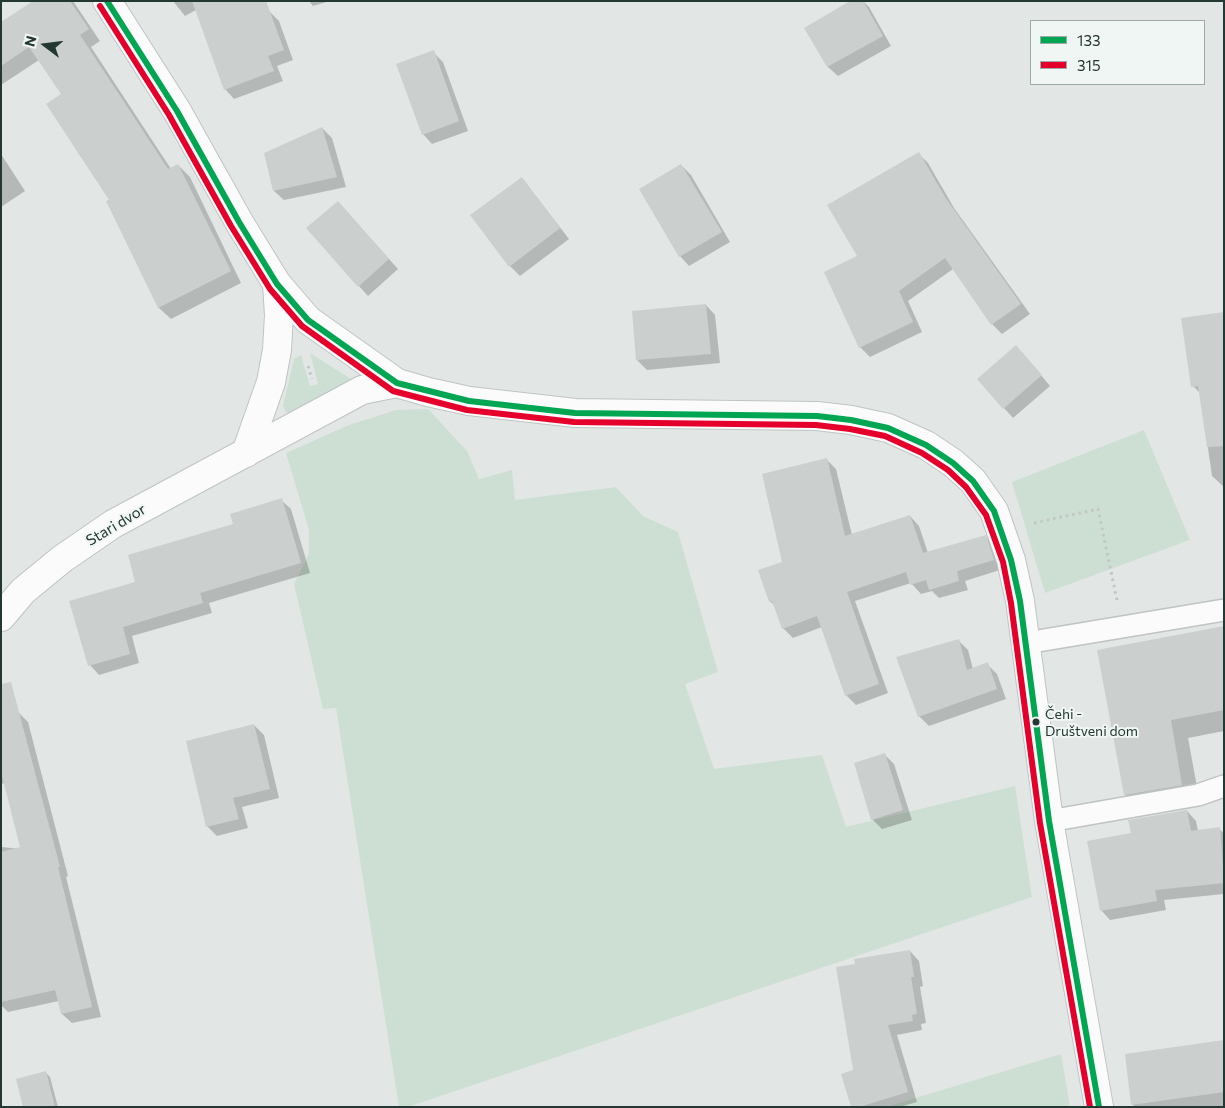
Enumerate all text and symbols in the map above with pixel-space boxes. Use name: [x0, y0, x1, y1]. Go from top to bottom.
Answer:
north arrow: [20, 20, 70, 70]
legend: [1030, 20, 1205, 85]
text: 133: [1077, 31, 1101, 49]
text: N: [20, 34, 40, 48]
text: 315: [1077, 56, 1101, 74]
street label: Stari dvor: [83, 500, 149, 550]
place label: Čehi - Društveni dom: [1045, 706, 1138, 739]
marker: Čehi - Društveni dom: [1031, 717, 1041, 727]

